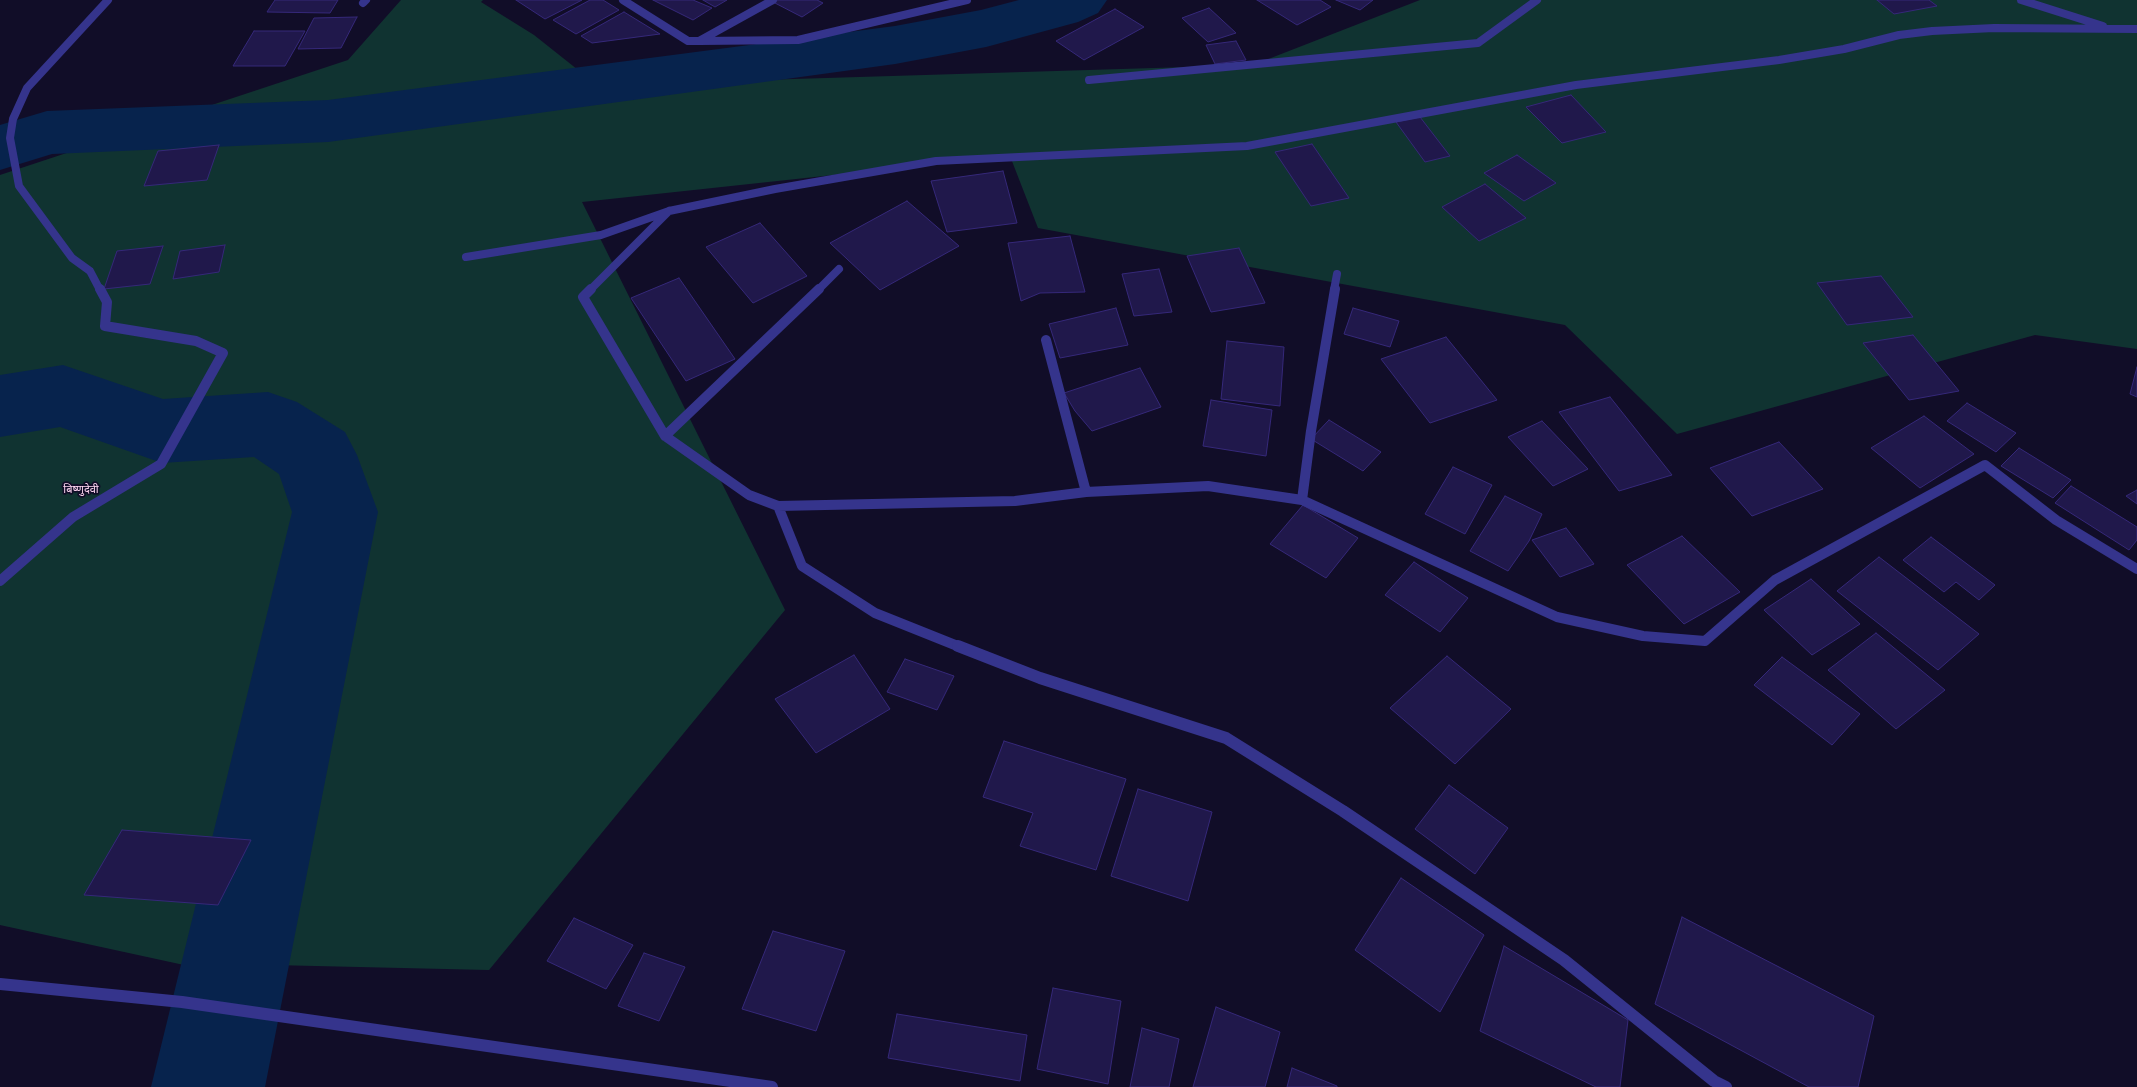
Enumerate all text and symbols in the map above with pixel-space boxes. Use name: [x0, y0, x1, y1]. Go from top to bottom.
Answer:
district label: बिष्णुदेवी: [63, 484, 99, 498]

